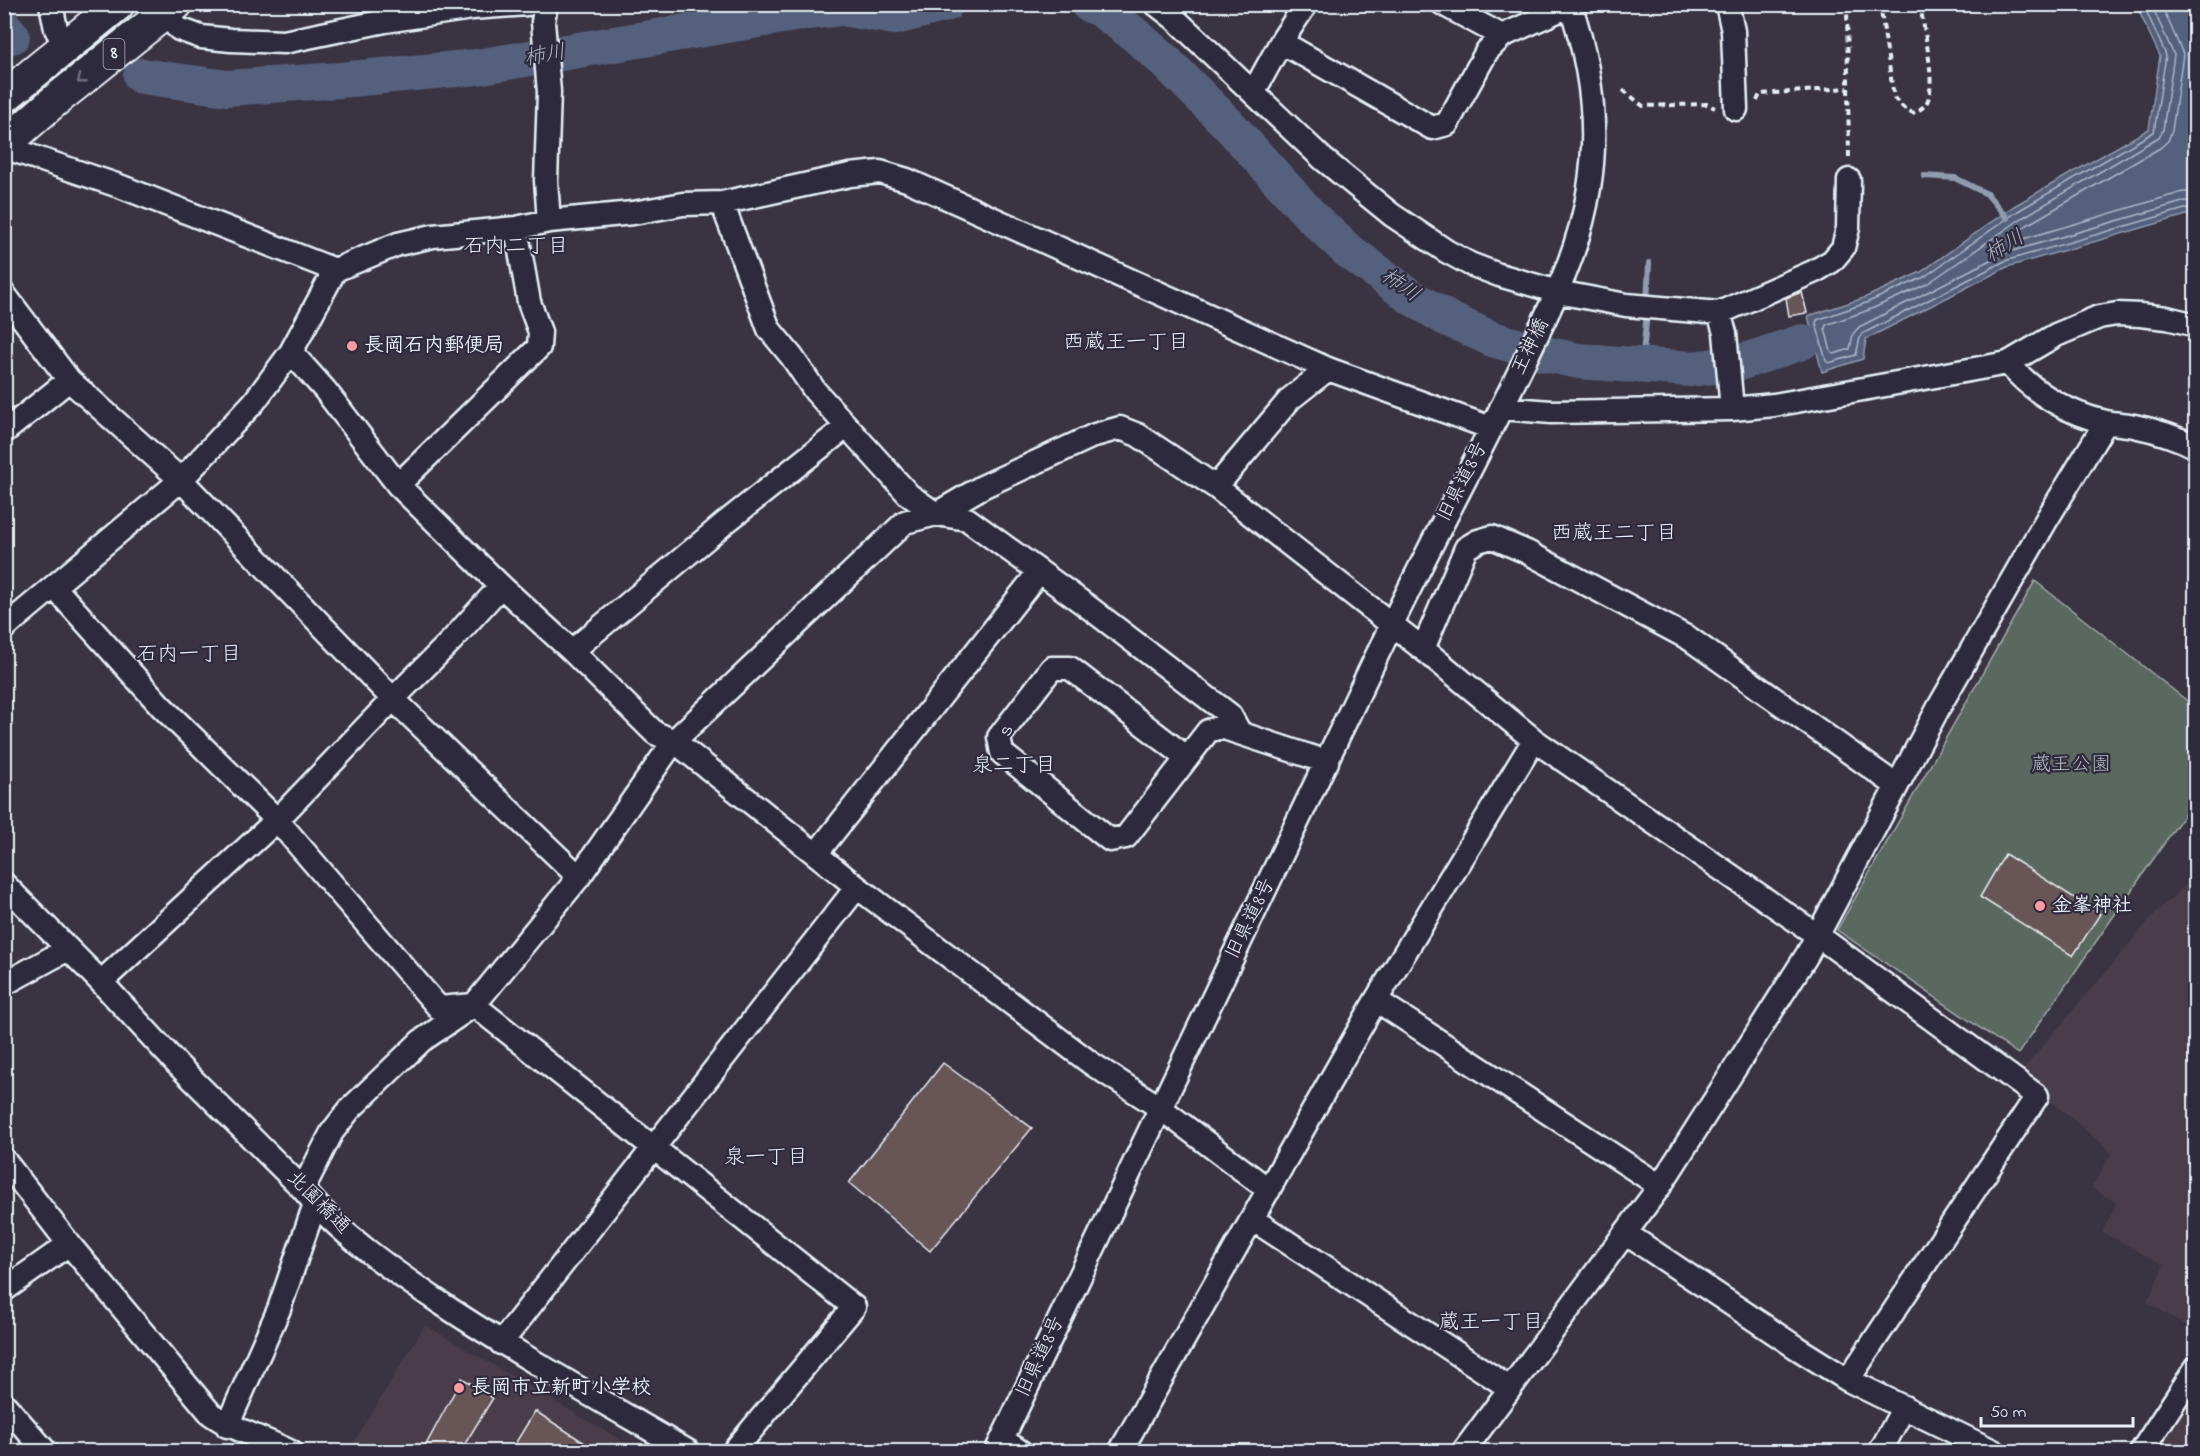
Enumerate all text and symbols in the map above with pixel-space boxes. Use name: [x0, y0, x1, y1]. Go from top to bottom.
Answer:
water label: 柿川: [522, 38, 568, 74]
road number: 8: [104, 39, 124, 69]
one-way arrow: [77, 73, 88, 84]
water label: 柿川: [1979, 223, 2031, 271]
district label: 石内二丁目: [464, 232, 569, 262]
water label: 柿川: [1374, 262, 1426, 310]
street label: 王神橋: [1505, 314, 1557, 380]
district label: 西蔵王一丁目: [1063, 328, 1189, 358]
place label: 長岡石内郵便局: [364, 332, 504, 361]
marker: 長岡石内郵便局: [345, 339, 359, 353]
street label: 旧県道8号: [1430, 436, 1496, 528]
district label: 西蔵王二丁目: [1551, 519, 1677, 549]
district label: 石内一丁目: [137, 640, 242, 670]
street label: s: [992, 720, 1022, 742]
district label: 泉二丁目: [972, 751, 1056, 781]
park label: 蔵王公園: [2031, 751, 2111, 780]
street label: 旧県道8号: [1219, 873, 1283, 965]
place label: 金峯神社: [2052, 892, 2132, 921]
marker: 金峯神社: [2033, 899, 2047, 913]
district label: 泉一丁目: [724, 1143, 808, 1173]
street label: 北園橋通: [279, 1164, 357, 1242]
district label: 蔵王一丁目: [1439, 1308, 1544, 1338]
street label: 旧県道8号: [1009, 1311, 1073, 1403]
place label: 長岡市立新町小学校: [471, 1374, 651, 1403]
marker: 長岡市立新町小学校: [452, 1381, 466, 1395]
scale bar: [1981, 1390, 2132, 1428]
text: 50 m: [1990, 1400, 2027, 1426]

